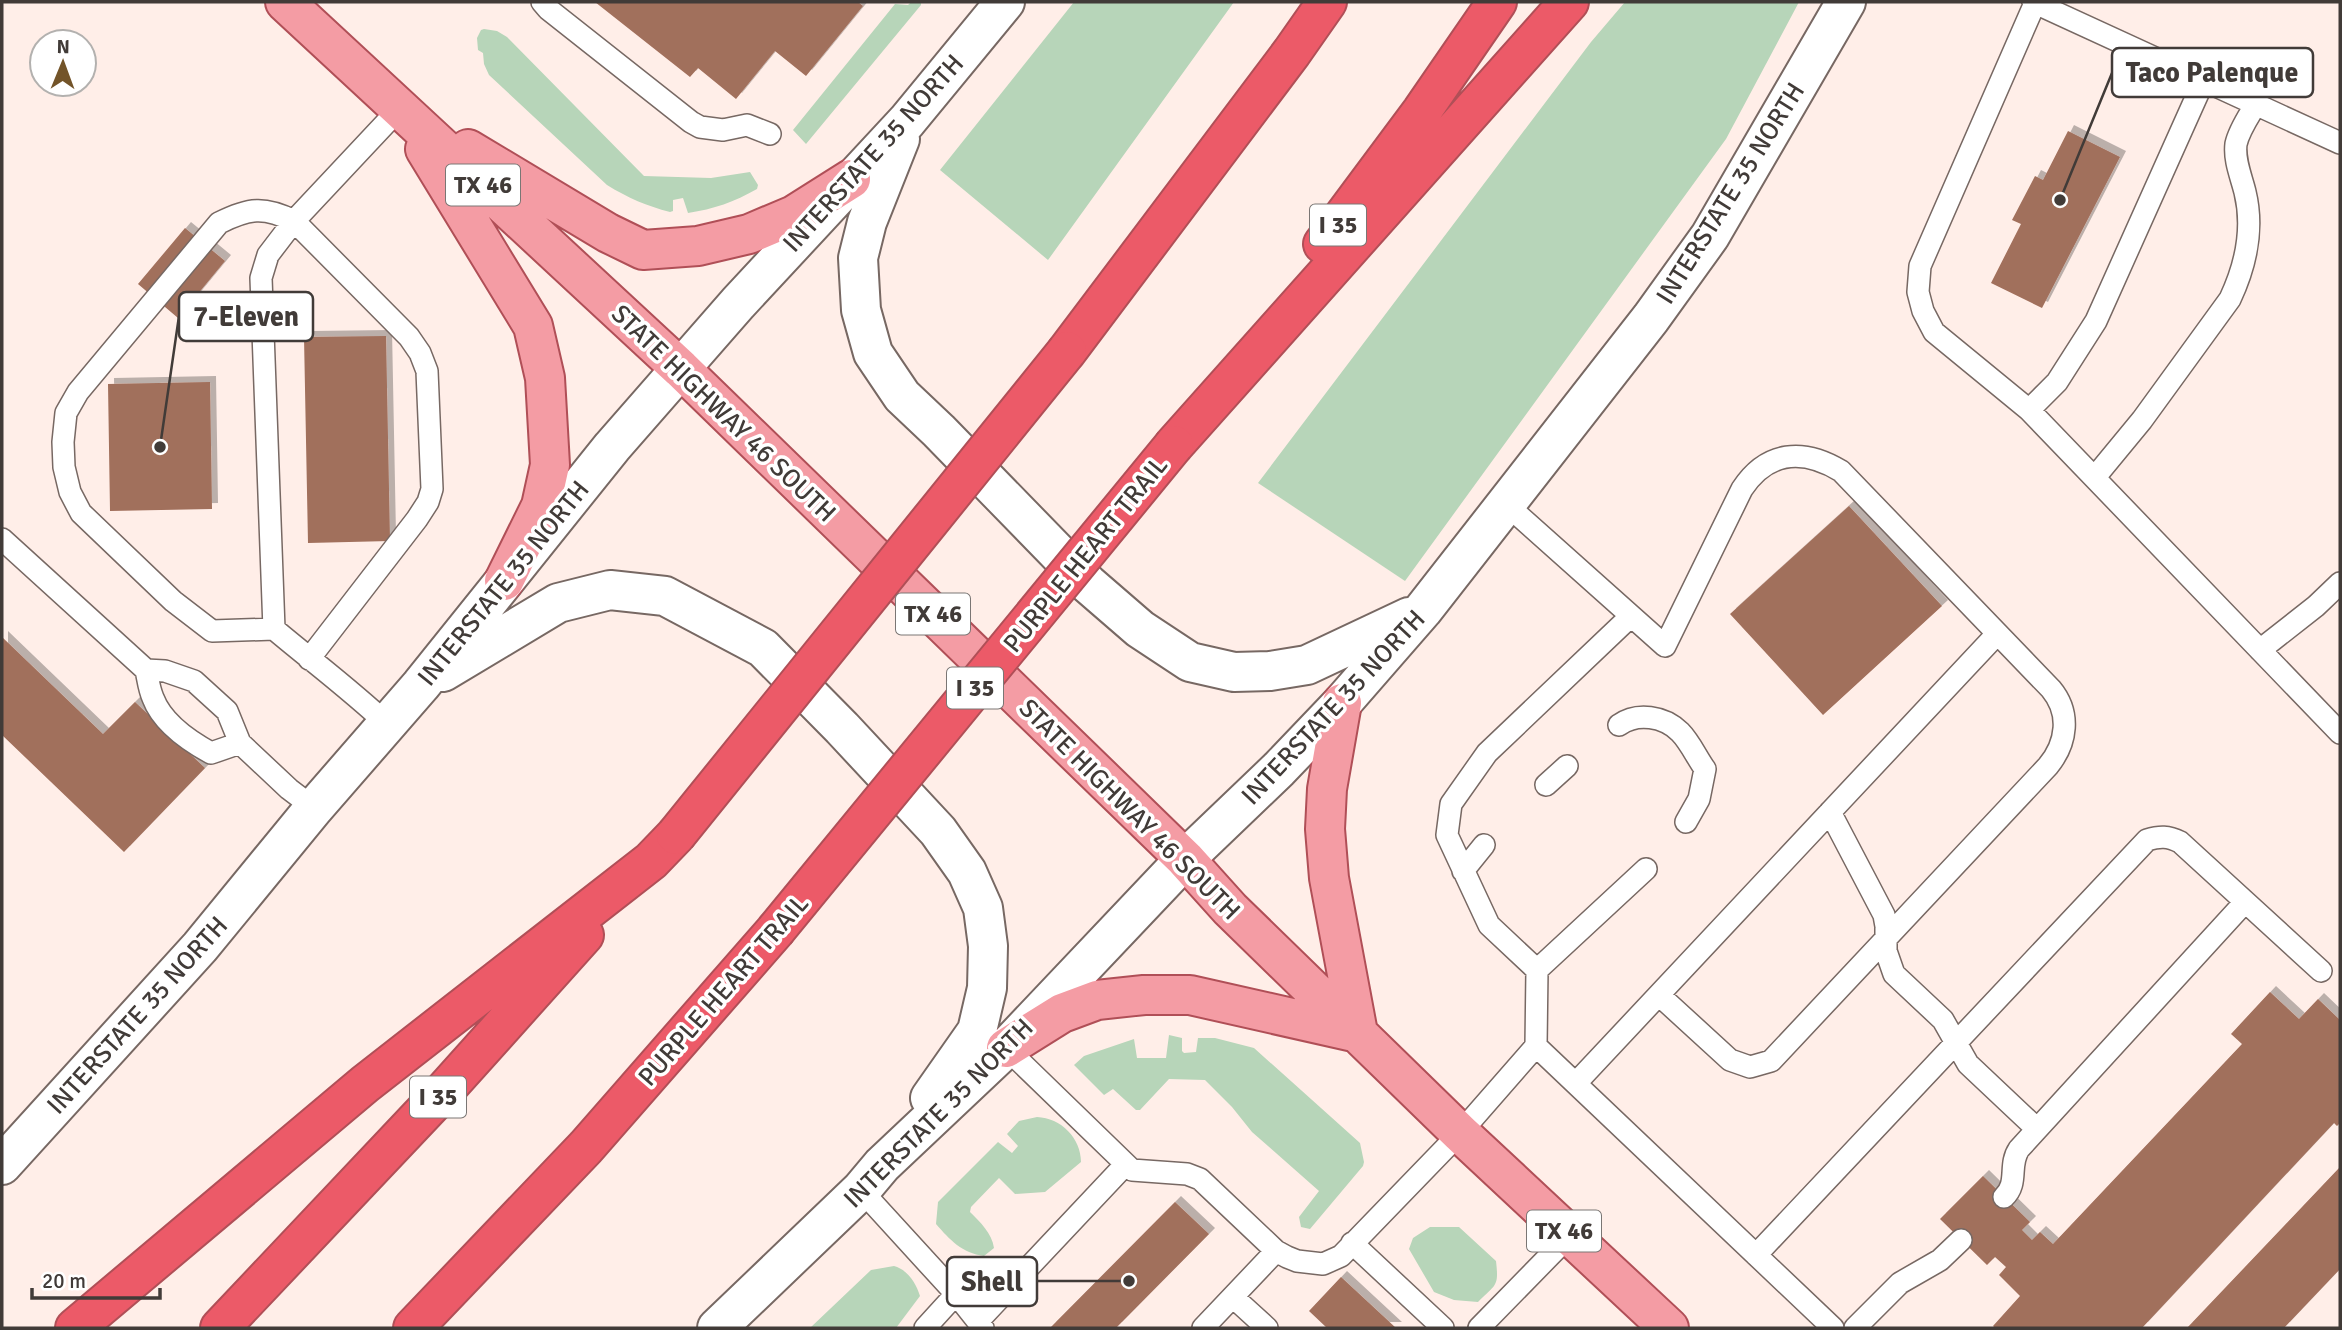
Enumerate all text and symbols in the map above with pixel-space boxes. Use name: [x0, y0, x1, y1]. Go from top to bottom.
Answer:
north arrow: [28, 28, 98, 98]
text: N: [56, 35, 70, 59]
street label: INTERSTATE 35 NORTH: [777, 48, 971, 259]
callout: Taco Palenque: [2112, 48, 2313, 97]
text: Taco Palenque: [2126, 56, 2298, 90]
street label: INTERSTATE 35 NORTH: [1650, 77, 1812, 310]
road number: TX 46: [446, 164, 520, 205]
road number: I 35: [1310, 205, 1366, 246]
callout: 7-Eleven: [179, 292, 313, 341]
street label: STATE HIGHWAY 46 SOUTH: [604, 298, 842, 529]
text: 7-Eleven: [193, 300, 299, 334]
street label: PURPLE HEART TRAIL: [997, 450, 1175, 659]
street label: INTERSTATE 35 NORTH: [411, 474, 596, 693]
road number: TX 46: [896, 594, 970, 634]
street label: INTERSTATE 35 NORTH: [1235, 603, 1432, 812]
road number: I 35: [947, 668, 1003, 708]
street label: STATE HIGHWAY 46 SOUTH: [1012, 692, 1247, 927]
street label: PURPLE HEART TRAIL: [632, 888, 816, 1093]
street label: INTERSTATE 35 NORTH: [41, 910, 235, 1121]
street label: INTERSTATE 35 NORTH: [837, 1012, 1040, 1215]
road number: I 35: [410, 1077, 466, 1118]
road number: TX 46: [1527, 1210, 1601, 1252]
scale bar: [32, 1256, 159, 1300]
callout: Shell: [947, 1257, 1037, 1306]
text: Shell: [961, 1265, 1023, 1299]
text: 20 m: [42, 1268, 86, 1294]

